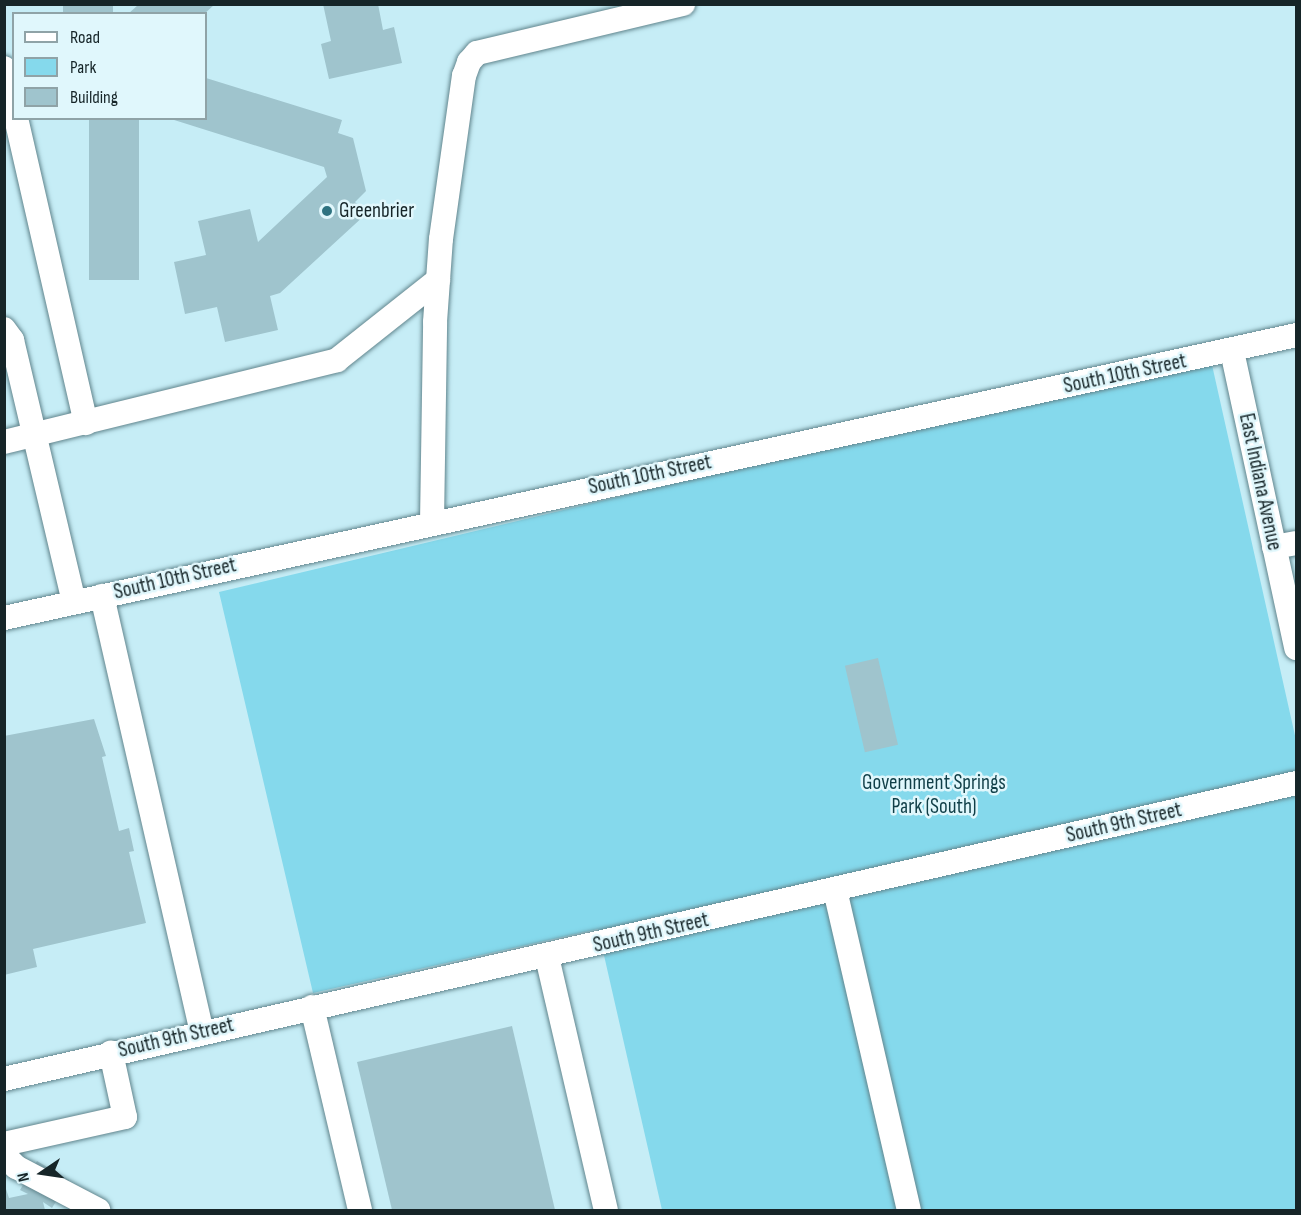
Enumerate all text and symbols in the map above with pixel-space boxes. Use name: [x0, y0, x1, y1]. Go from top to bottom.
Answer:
legend: [12, 12, 207, 120]
text: Road: [70, 27, 100, 48]
text: Park: [70, 57, 96, 78]
text: Building: [70, 87, 118, 108]
place label: Greenbrier: [339, 198, 414, 224]
marker: Greenbrier: [320, 204, 334, 218]
street label: South 10th Street: [1061, 349, 1189, 399]
street label: East Indiana Avenue: [1233, 411, 1287, 553]
street label: South 10th Street: [586, 450, 714, 500]
street label: South 10th Street: [111, 553, 239, 605]
park label: Government Springs Park (South): [862, 770, 1006, 820]
street label: South 9th Street: [1064, 797, 1184, 849]
street label: South 9th Street: [591, 907, 711, 959]
street label: South 9th Street: [116, 1012, 236, 1064]
north arrow: [12, 1143, 72, 1203]
text: N: [14, 1171, 34, 1183]

